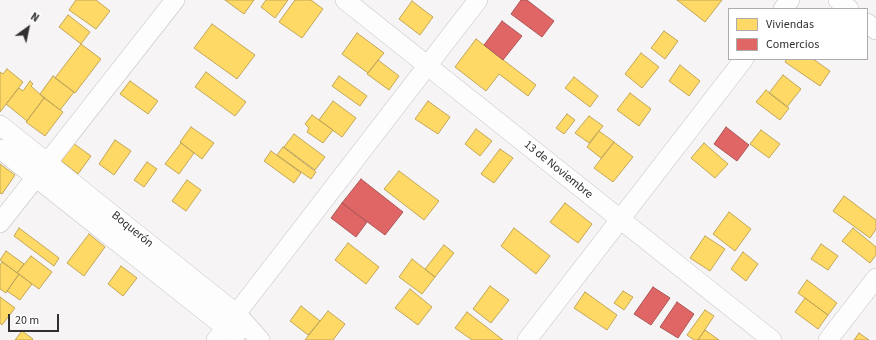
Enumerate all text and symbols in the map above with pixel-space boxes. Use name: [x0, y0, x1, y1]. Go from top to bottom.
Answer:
north arrow: [8, 8, 48, 48]
legend: [728, 8, 868, 60]
text: N: [28, 9, 42, 26]
text: Viviendas: [766, 16, 814, 33]
text: Comercios: [766, 36, 819, 53]
street label: 13 de Noviembre: [521, 138, 595, 202]
street label: Boquerón: [108, 209, 156, 251]
scale bar: [10, 306, 61, 332]
text: 20 m: [15, 312, 39, 329]

